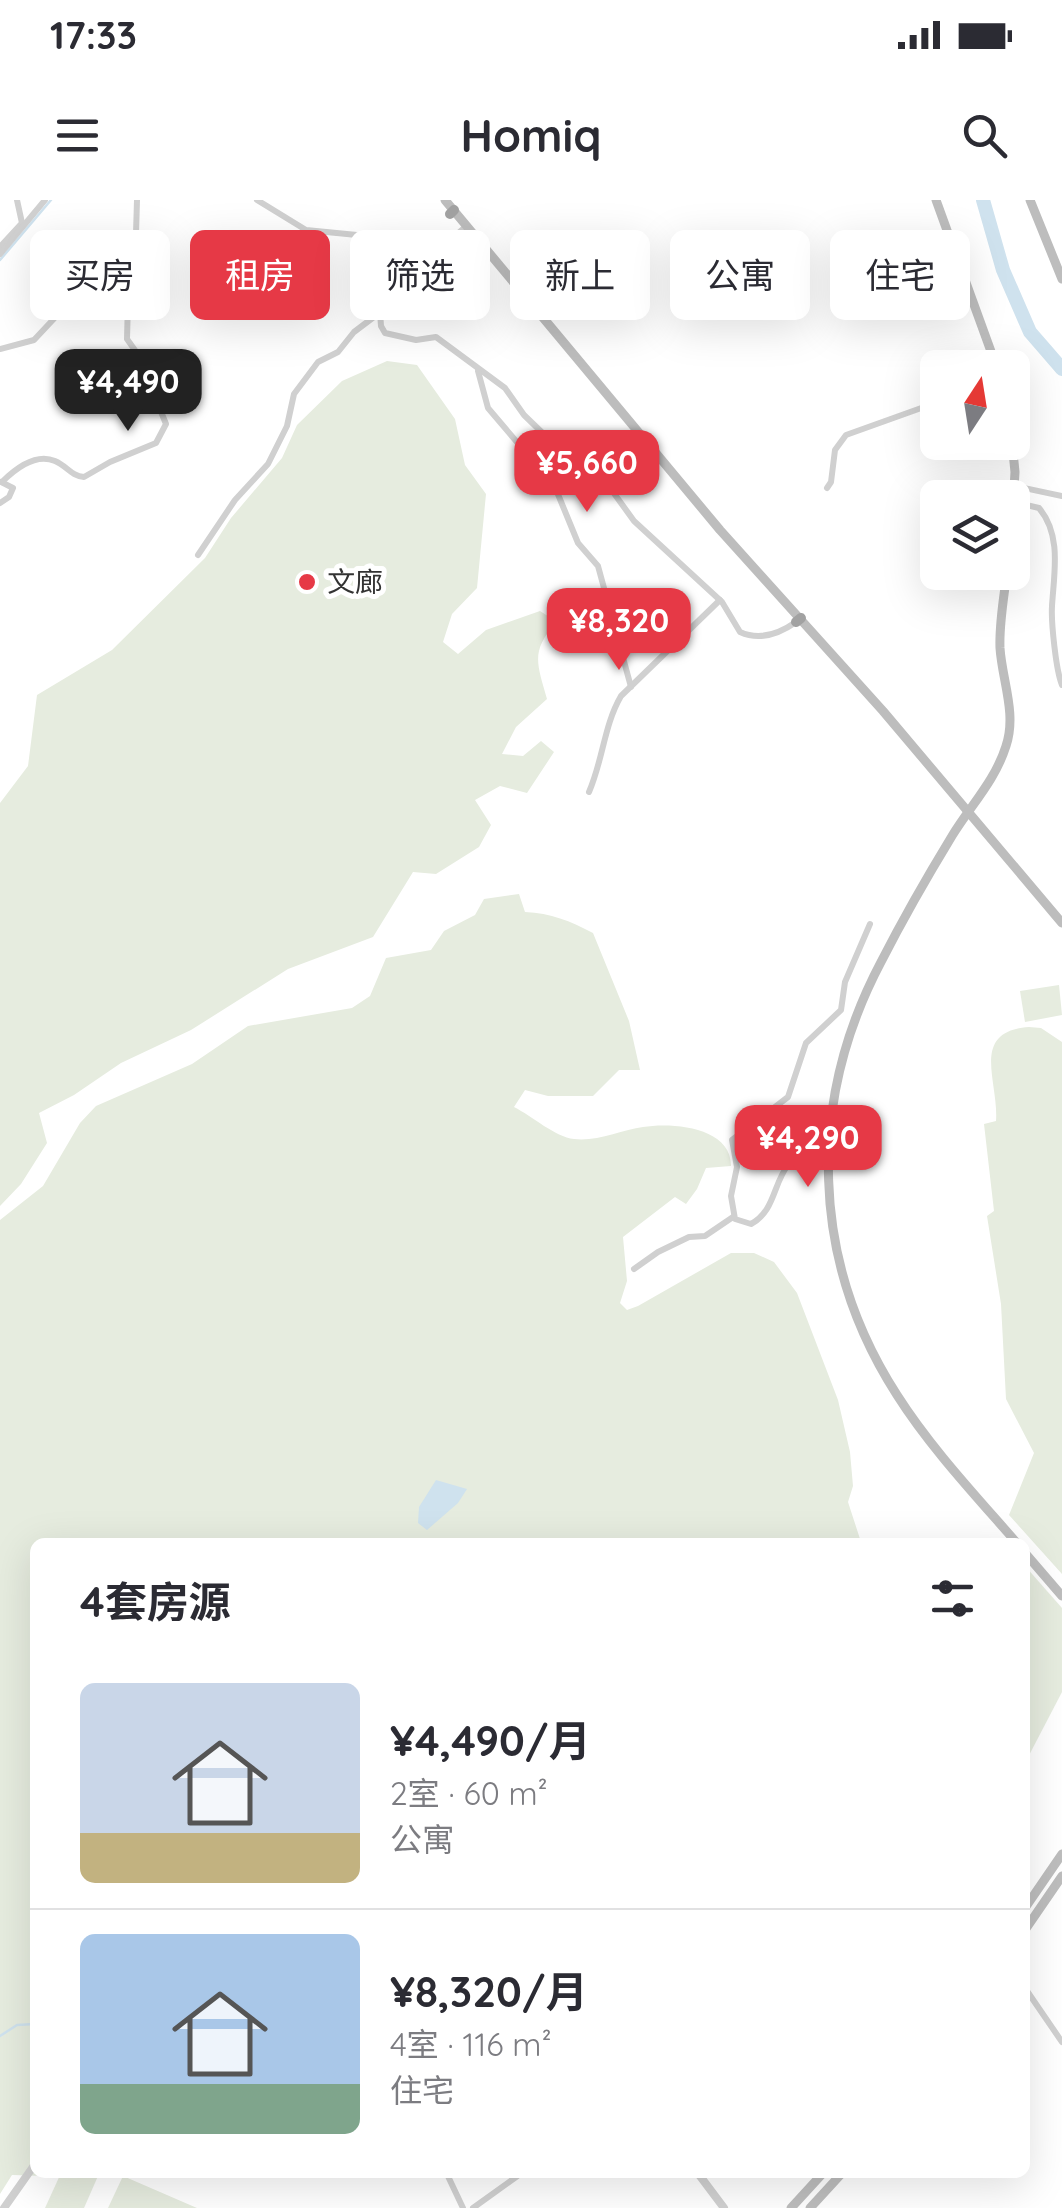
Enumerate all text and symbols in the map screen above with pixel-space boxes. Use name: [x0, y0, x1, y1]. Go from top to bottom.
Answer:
text: 17:33: [50, 11, 137, 59]
text: Homiq: [461, 107, 601, 163]
icon: menu: [50, 108, 105, 163]
icon: search: [957, 108, 1012, 163]
chip: 买房: [30, 230, 170, 320]
chip: 租房: [190, 230, 330, 320]
chip: 筛选: [350, 230, 490, 320]
chip: 新上: [510, 230, 650, 320]
chip: 公寓: [670, 230, 810, 320]
chip: 住宅: [830, 230, 970, 320]
pin: ¥4,490: [47, 349, 209, 434]
north arrow: [920, 350, 1030, 460]
map controls: [920, 350, 1030, 590]
text: ¥4,490: [77, 361, 179, 401]
pin: ¥5,660: [506, 430, 668, 515]
text: ¥5,660: [536, 442, 638, 482]
button: layers: [920, 480, 1030, 590]
place label: 文廊: [327, 564, 383, 599]
marker: 文廊: [296, 571, 318, 593]
pin: ¥8,320: [538, 588, 700, 673]
text: ¥8,320: [569, 600, 669, 640]
pin: ¥4,290: [727, 1105, 889, 1190]
text: ¥4,290: [757, 1117, 859, 1157]
icon: filters: [925, 1571, 980, 1626]
text: 4套房源: [80, 1575, 231, 1628]
text: ¥4,490/月: [390, 1714, 591, 1767]
icon: home: [160, 1723, 280, 1843]
text: 2室 · 60 m²: [390, 1773, 548, 1813]
text: 公寓: [390, 1819, 454, 1859]
text: ¥8,320/月: [390, 1965, 588, 2018]
icon: home: [160, 1974, 280, 2094]
text: 4室 · 116 m²: [390, 2024, 552, 2064]
text: 住宅: [390, 2070, 454, 2110]

